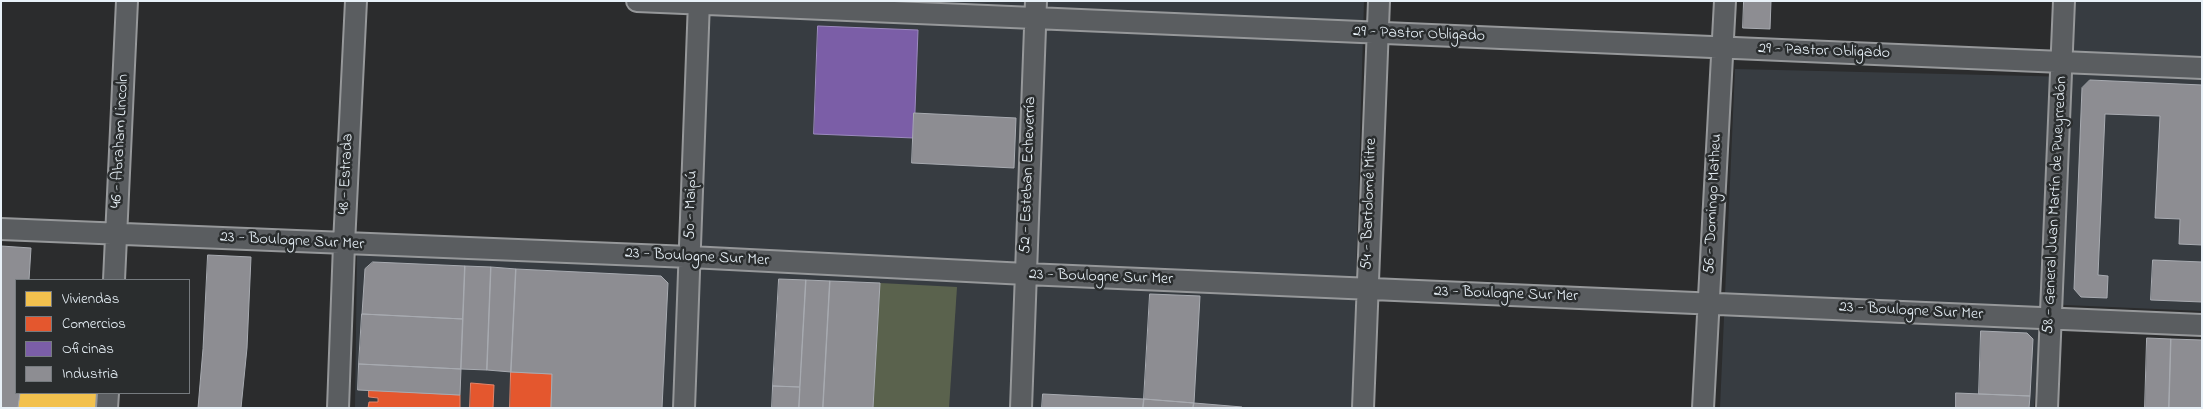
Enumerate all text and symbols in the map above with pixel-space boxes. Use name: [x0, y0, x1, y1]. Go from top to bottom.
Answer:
street label: 29 - Pastor Obligado: [1353, 23, 1485, 47]
street label: 29 - Pastor Obligado: [1758, 40, 1890, 64]
street label: 46 - Abraham Lincoln: [108, 73, 134, 209]
street label: 58 - General Juan Martín de Pueyrredón: [2040, 75, 2072, 335]
street label: 52 - Esteban Echeverría: [1017, 96, 1041, 254]
street label: 48 - Estrada: [335, 133, 359, 215]
street label: 56 - Domingo Matheu: [1701, 133, 1727, 275]
street label: 54 - Bartolomé Mitre: [1358, 138, 1382, 270]
street label: 50 - Maipú: [681, 170, 703, 240]
street label: 23 - Boulogne Sur Mer: [220, 229, 364, 255]
street label: 23 - Boulogne Sur Mer: [625, 245, 769, 271]
street label: 23 - Boulogne Sur Mer: [1029, 266, 1173, 290]
legend: [15, 279, 190, 394]
street label: 23 - Boulogne Sur Mer: [1434, 283, 1578, 307]
text: Viviendas: [62, 288, 119, 310]
street label: 23 - Boulogne Sur Mer: [1839, 299, 1983, 325]
text: Comercios: [62, 313, 126, 335]
text: Oficinas: [62, 338, 114, 360]
text: Industria: [62, 363, 118, 385]

